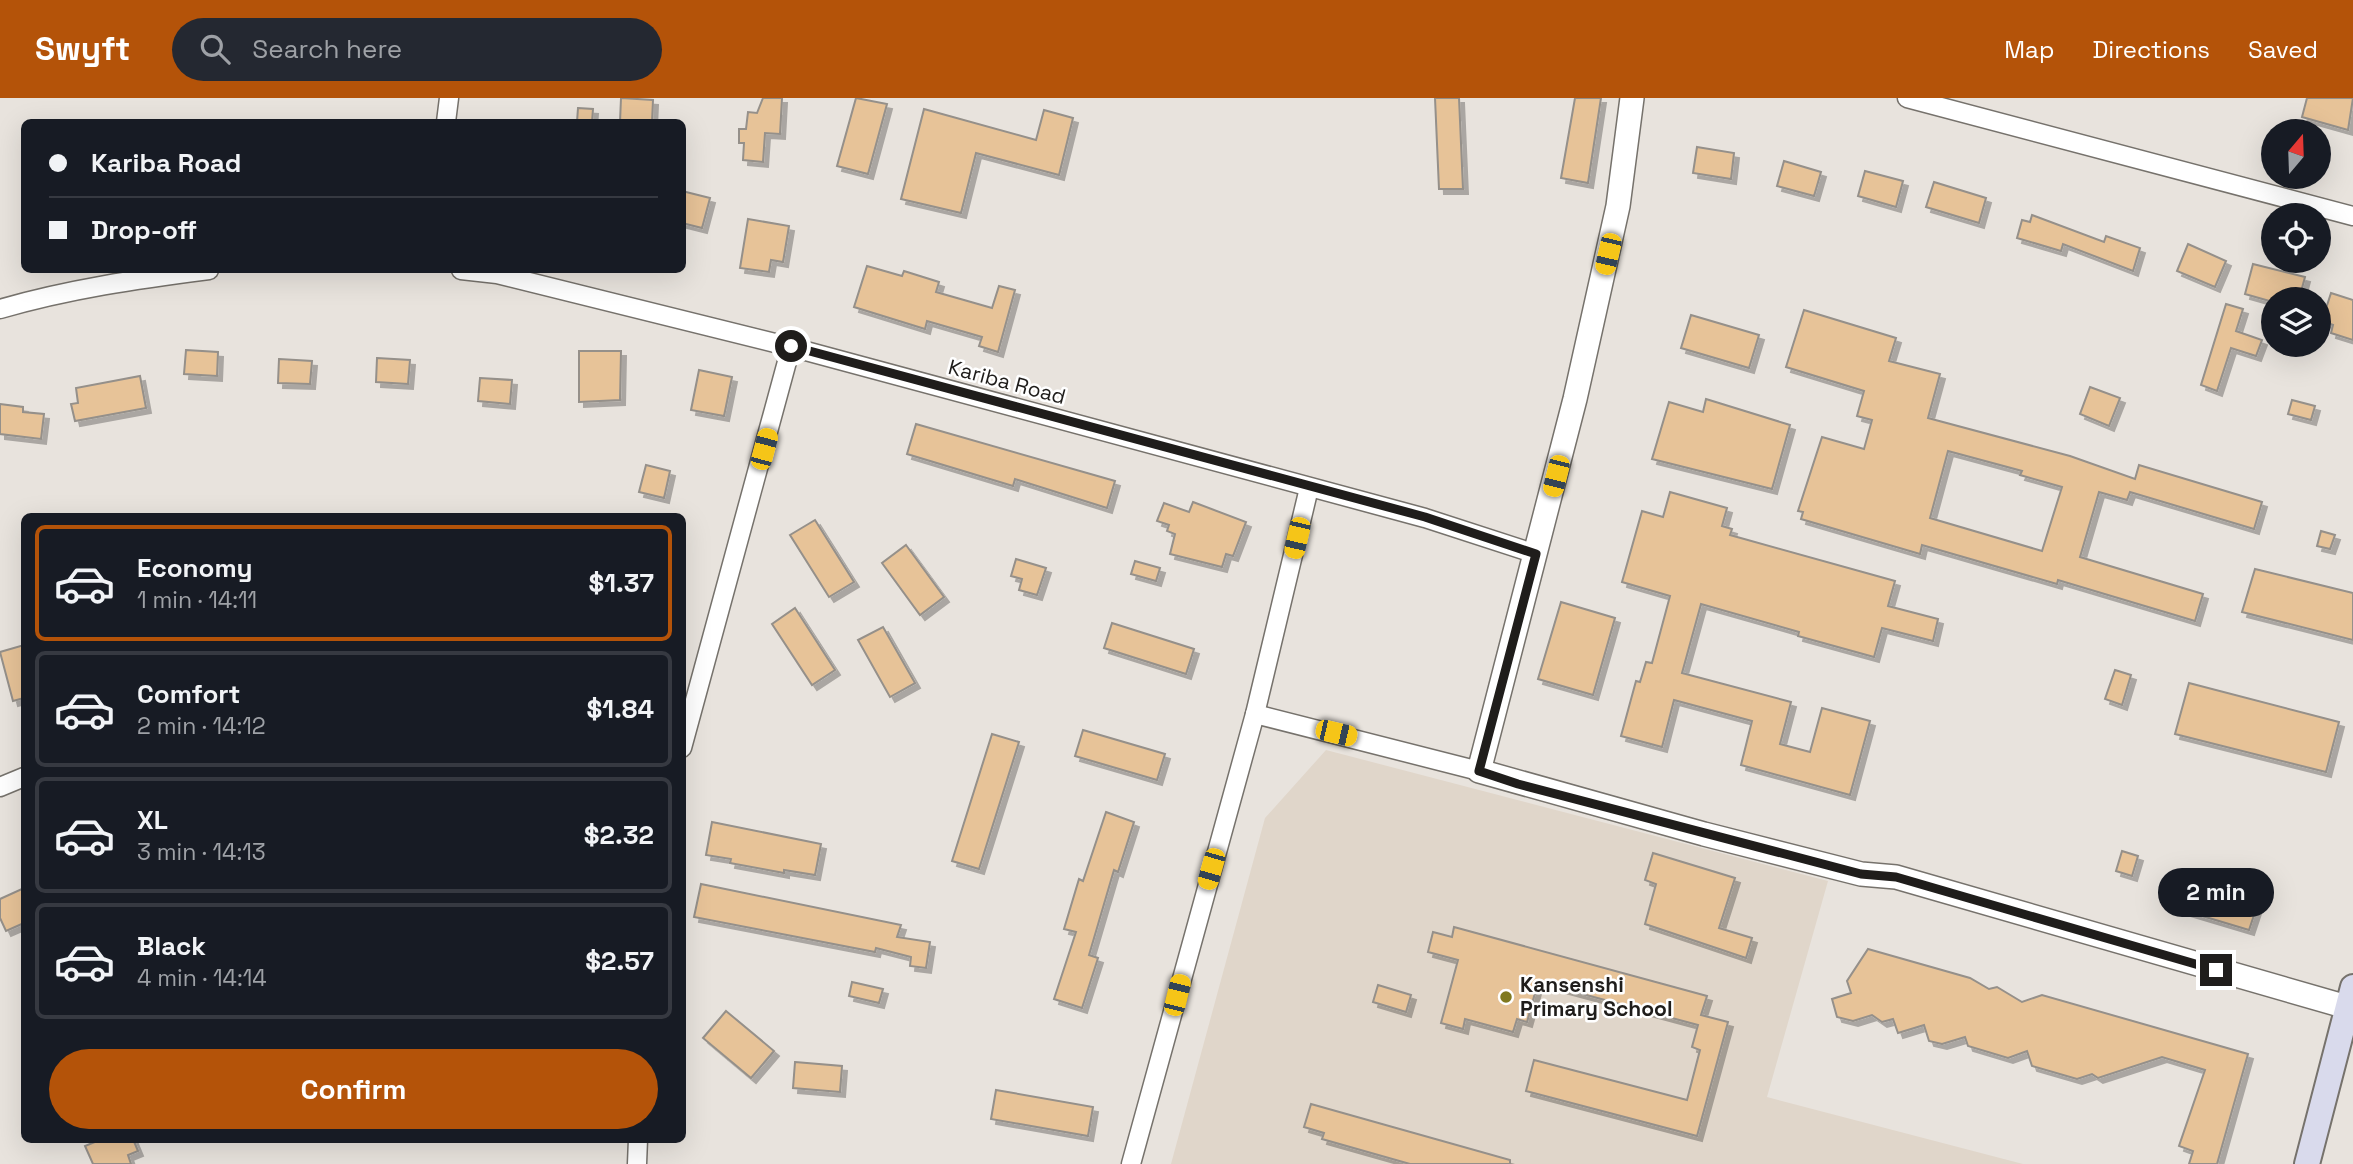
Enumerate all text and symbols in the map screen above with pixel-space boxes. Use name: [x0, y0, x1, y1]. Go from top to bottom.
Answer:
search box: [172, 18, 662, 81]
text: Swyft: [35, 28, 130, 70]
icon: search: [196, 30, 234, 68]
text: Search here: [252, 32, 402, 66]
text: Map: [2004, 34, 2054, 65]
text: Directions: [2092, 34, 2210, 65]
text: Saved: [2248, 34, 2318, 65]
north arrow: [2261, 119, 2331, 189]
map controls: [2261, 119, 2331, 357]
text: Kariba Road: [91, 146, 241, 180]
button: locate: [2261, 203, 2331, 273]
text: Drop-off: [91, 213, 197, 247]
car: [1594, 231, 1623, 277]
button: layers: [2261, 287, 2331, 357]
route start: [775, 330, 807, 362]
street label: Kariba Road: [945, 353, 1069, 410]
car: [749, 426, 780, 472]
car: [1541, 453, 1572, 499]
car: [1283, 515, 1312, 561]
text: Economy: [137, 551, 253, 585]
icon: car: [53, 552, 116, 615]
text: $1.37: [589, 566, 654, 600]
text: 1 min · 14:11: [137, 585, 257, 615]
text: Comfort: [137, 677, 240, 711]
icon: car: [53, 678, 116, 741]
text: $1.84: [587, 692, 654, 726]
text: 2 min · 14:12: [137, 711, 266, 741]
car: [1314, 718, 1359, 748]
text: XL: [137, 803, 168, 837]
icon: car: [53, 804, 116, 867]
text: $2.32: [584, 818, 654, 852]
text: 3 min · 14:13: [137, 837, 266, 867]
car: [1196, 846, 1227, 892]
callout: 2 min: [2158, 868, 2274, 918]
text: 2 min: [2186, 877, 2246, 907]
text: Black: [137, 929, 206, 963]
icon: car: [53, 930, 116, 993]
text: $2.57: [585, 944, 654, 978]
route end: [2200, 954, 2232, 986]
text: 4 min · 14:14: [137, 963, 267, 993]
place label: Kansenshi Primary School: [1520, 971, 1673, 1022]
car: [1162, 972, 1193, 1018]
marker: Kansenshi Primary School: [1498, 989, 1514, 1005]
button: Confirm: [49, 1049, 658, 1129]

